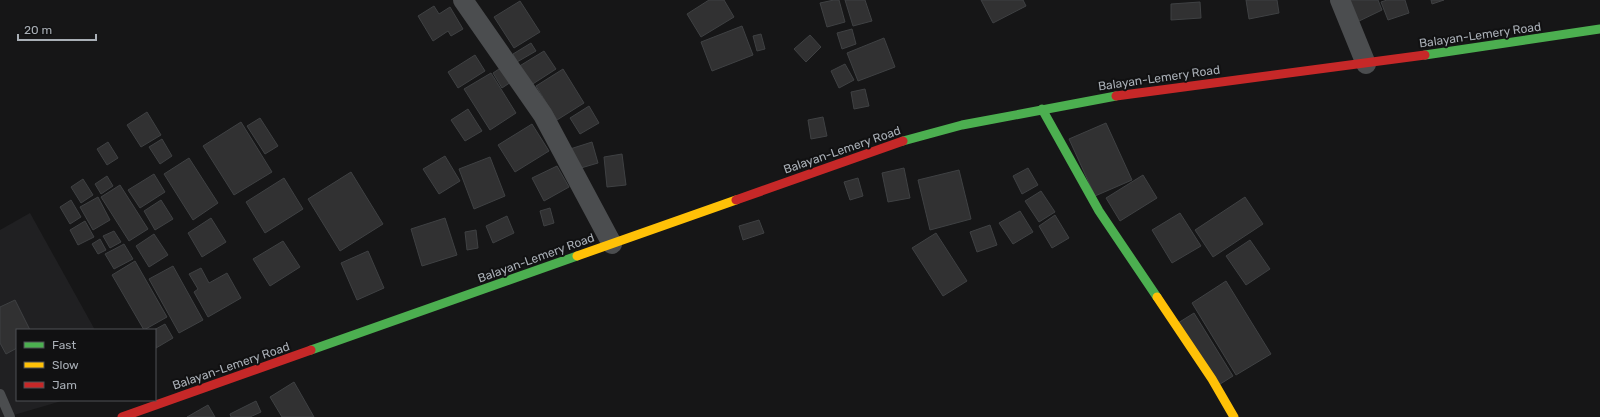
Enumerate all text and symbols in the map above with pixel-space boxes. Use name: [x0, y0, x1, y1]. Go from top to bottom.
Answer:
scale bar: [18, 16, 96, 42]
street label: Balayan-Lemery Road: [1418, 20, 1542, 50]
text: 20 m: [24, 23, 52, 37]
street label: Balayan-Lemery Road: [1097, 63, 1221, 93]
street label: Balayan-Lemery Road: [782, 123, 902, 177]
street label: Balayan-Lemery Road: [476, 230, 596, 286]
legend: [16, 329, 156, 401]
text: Fast: [52, 338, 76, 352]
street label: Balayan-Lemery Road: [171, 339, 291, 393]
text: Slow: [52, 358, 79, 372]
text: Jam: [52, 378, 77, 392]

